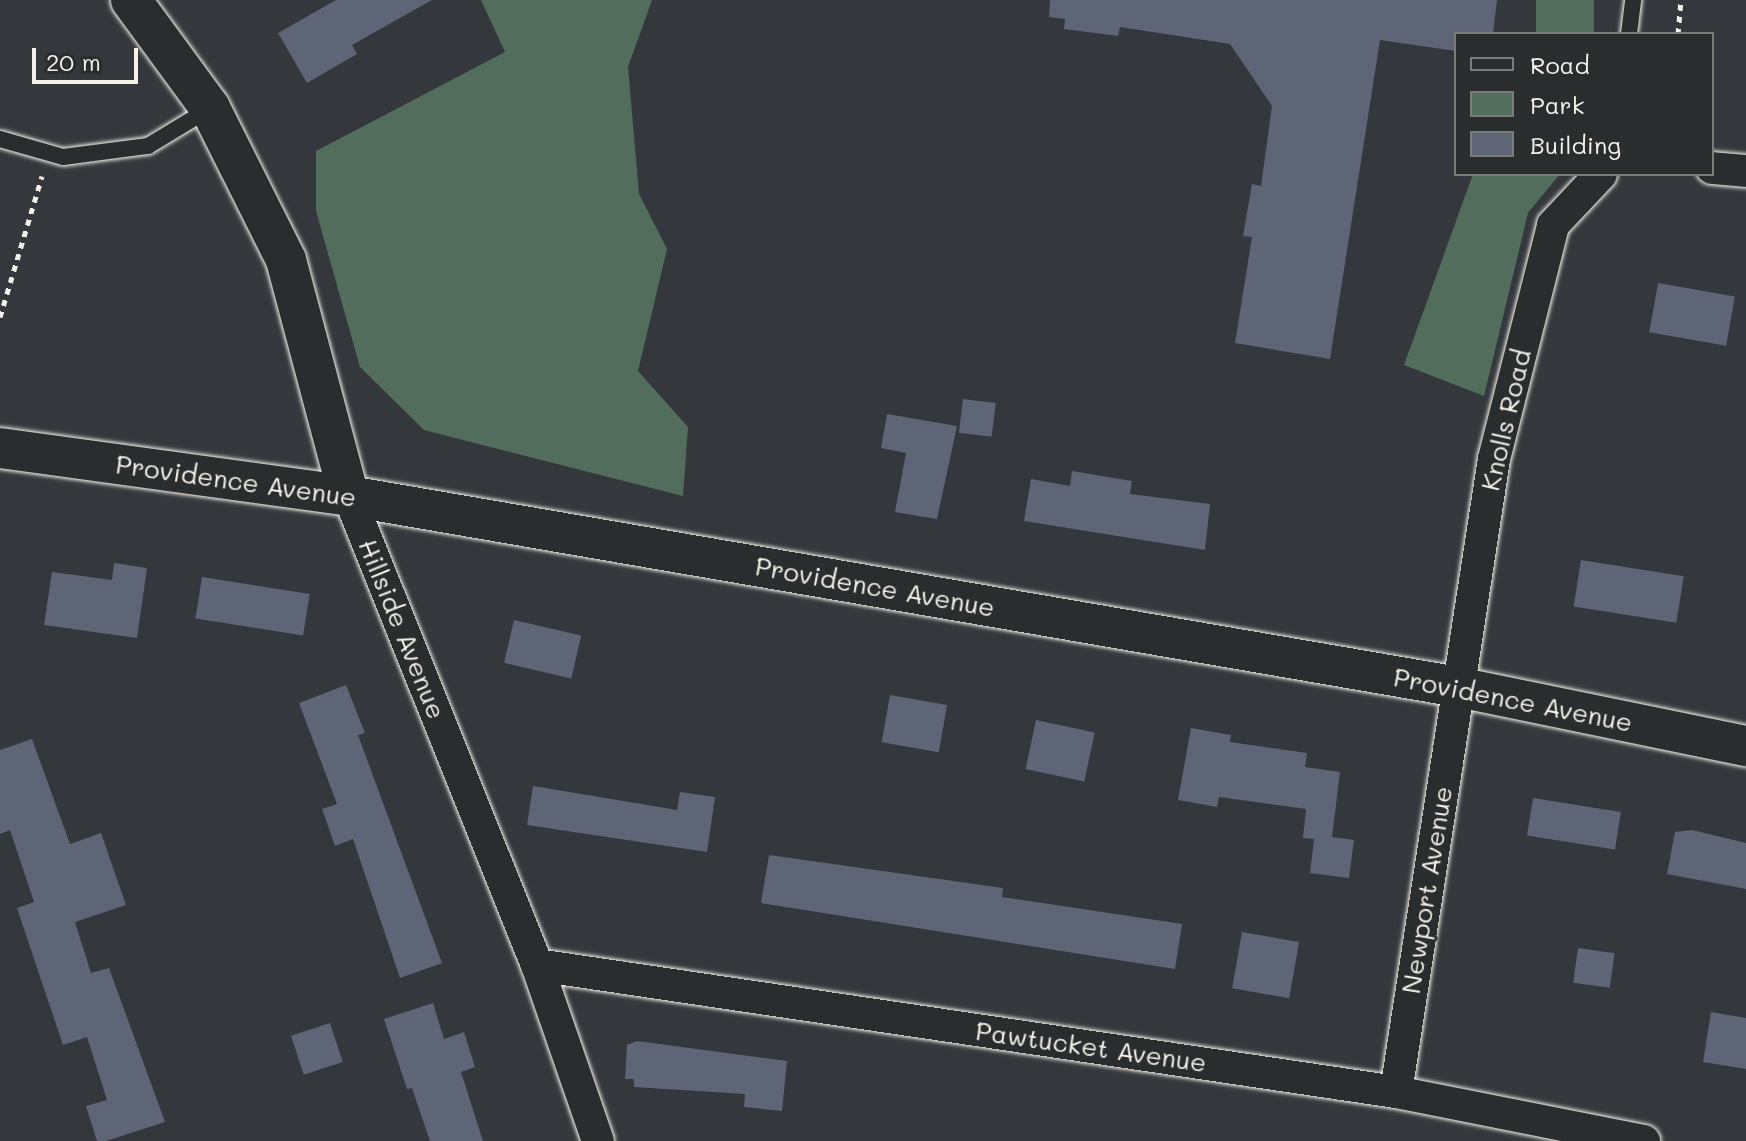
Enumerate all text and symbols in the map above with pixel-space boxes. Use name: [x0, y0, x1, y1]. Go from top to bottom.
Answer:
scale bar: [36, 32, 142, 82]
legend: [1454, 32, 1714, 176]
text: 20 m: [46, 46, 101, 77]
text: Road: [1530, 49, 1590, 80]
text: Park: [1530, 89, 1584, 120]
text: Building: [1530, 129, 1621, 160]
street label: Knolls Road: [1475, 346, 1537, 494]
street label: Providence Avenue: [114, 449, 358, 513]
street label: Hillside Avenue: [352, 535, 452, 723]
street label: Providence Avenue: [753, 551, 997, 623]
street label: Providence Avenue: [1391, 662, 1635, 738]
street label: Newport Avenue: [1395, 784, 1459, 996]
street label: Pawtucket Avenue: [974, 1015, 1208, 1079]

